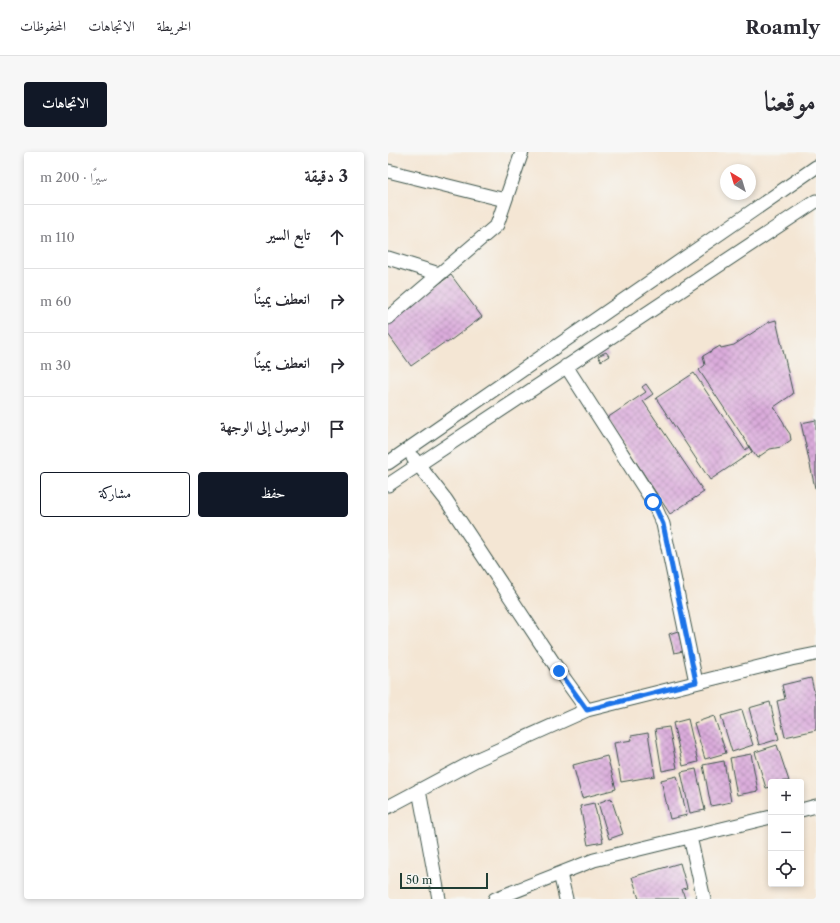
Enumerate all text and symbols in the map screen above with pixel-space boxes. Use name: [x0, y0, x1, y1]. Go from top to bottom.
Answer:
text: Roamly: [745, 16, 820, 39]
text: المحفوظات: [20, 17, 66, 35]
text: الاتجاهات: [88, 17, 135, 35]
text: الخريطة: [157, 17, 191, 35]
button: الاتجاهات: [24, 82, 107, 127]
text: موقعنا: [764, 84, 816, 118]
north arrow: [720, 164, 756, 200]
text: 3 دقيقة: [304, 166, 348, 186]
text: سيرًا · 200 m: [40, 169, 107, 185]
text: تابع السير: [267, 225, 310, 244]
icon: ahead: [326, 226, 348, 248]
text: 110 m: [40, 229, 75, 245]
text: انعطف يمينًا: [254, 289, 310, 308]
icon: right: [326, 290, 348, 312]
text: 60 m: [40, 293, 71, 309]
text: انعطف يمينًا: [254, 353, 310, 372]
icon: right: [326, 354, 348, 376]
text: 30 m: [40, 357, 71, 373]
text: الوصول إلى الوجهة: [220, 417, 310, 436]
icon: arrive: [326, 418, 348, 440]
button: مشاركة: [40, 472, 190, 517]
button: حفظ: [198, 472, 348, 517]
route start: [644, 493, 662, 511]
route end: [550, 662, 568, 680]
map controls: [768, 779, 804, 887]
button: +: [768, 779, 804, 815]
button: −: [768, 815, 804, 851]
button: locate: [768, 851, 804, 887]
scale bar: [400, 871, 488, 890]
text: 50 m: [406, 873, 432, 887]

